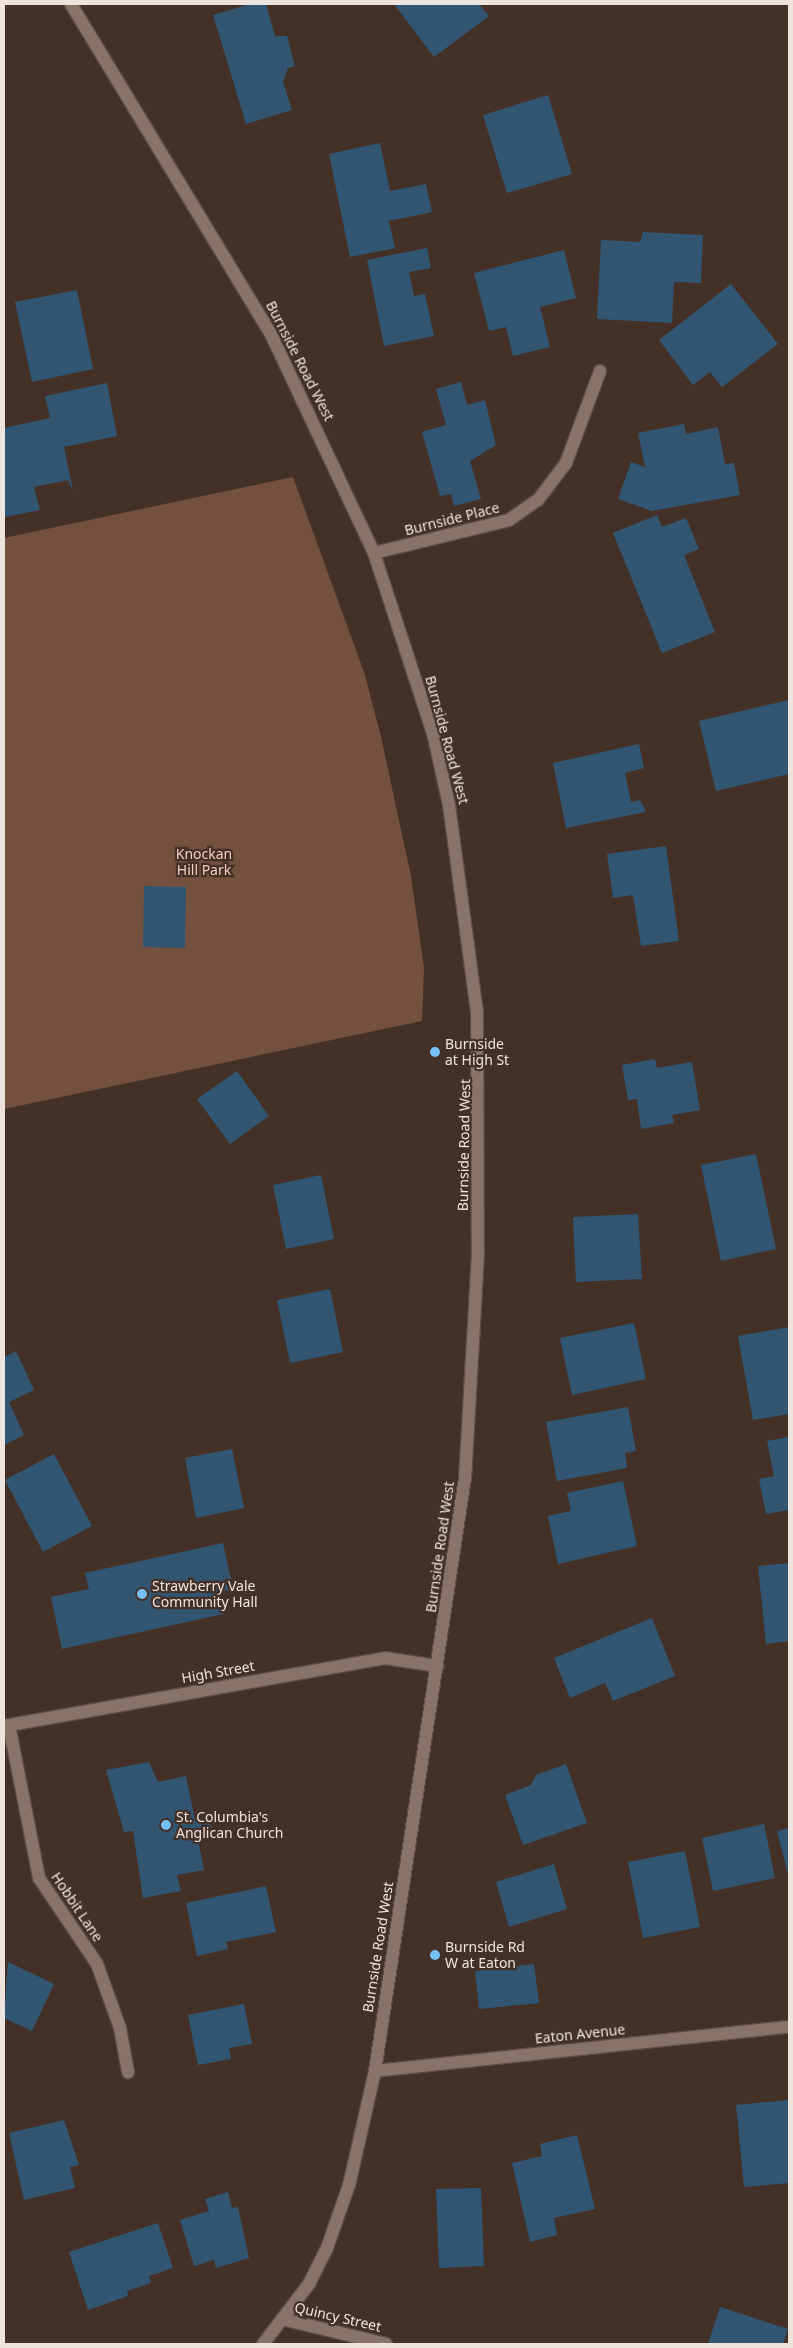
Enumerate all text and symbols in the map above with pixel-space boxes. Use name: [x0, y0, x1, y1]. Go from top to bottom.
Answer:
street label: Burnside Road West: [262, 298, 338, 424]
street label: Burnside Place: [403, 499, 501, 539]
street label: Burnside Road West: [422, 674, 472, 806]
park label: Knockan Hill Park: [176, 846, 232, 879]
place label: Burnside at High St: [445, 1036, 509, 1068]
marker: Burnside at High St: [429, 1046, 441, 1058]
street label: Burnside Road West: [454, 1079, 474, 1211]
street label: Burnside Road West: [422, 1480, 458, 1614]
place label: Strawberry Vale Community Hall: [152, 1578, 258, 1610]
marker: Strawberry Vale Community Hall: [136, 1588, 148, 1600]
street label: High Street: [180, 1657, 256, 1687]
place label: St. Columbia's Anglican Church: [176, 1809, 283, 1841]
marker: St. Columbia's Anglican Church: [160, 1819, 172, 1831]
street label: Hobbit Lane: [48, 1869, 106, 1945]
street label: Burnside Road West: [359, 1880, 397, 2014]
place label: Burnside Rd W at Eaton: [445, 1939, 525, 1971]
marker: Burnside Rd W at Eaton: [429, 1949, 441, 1961]
street label: Eaton Avenue: [534, 2021, 626, 2047]
street label: Quincy Street: [293, 2299, 383, 2335]

